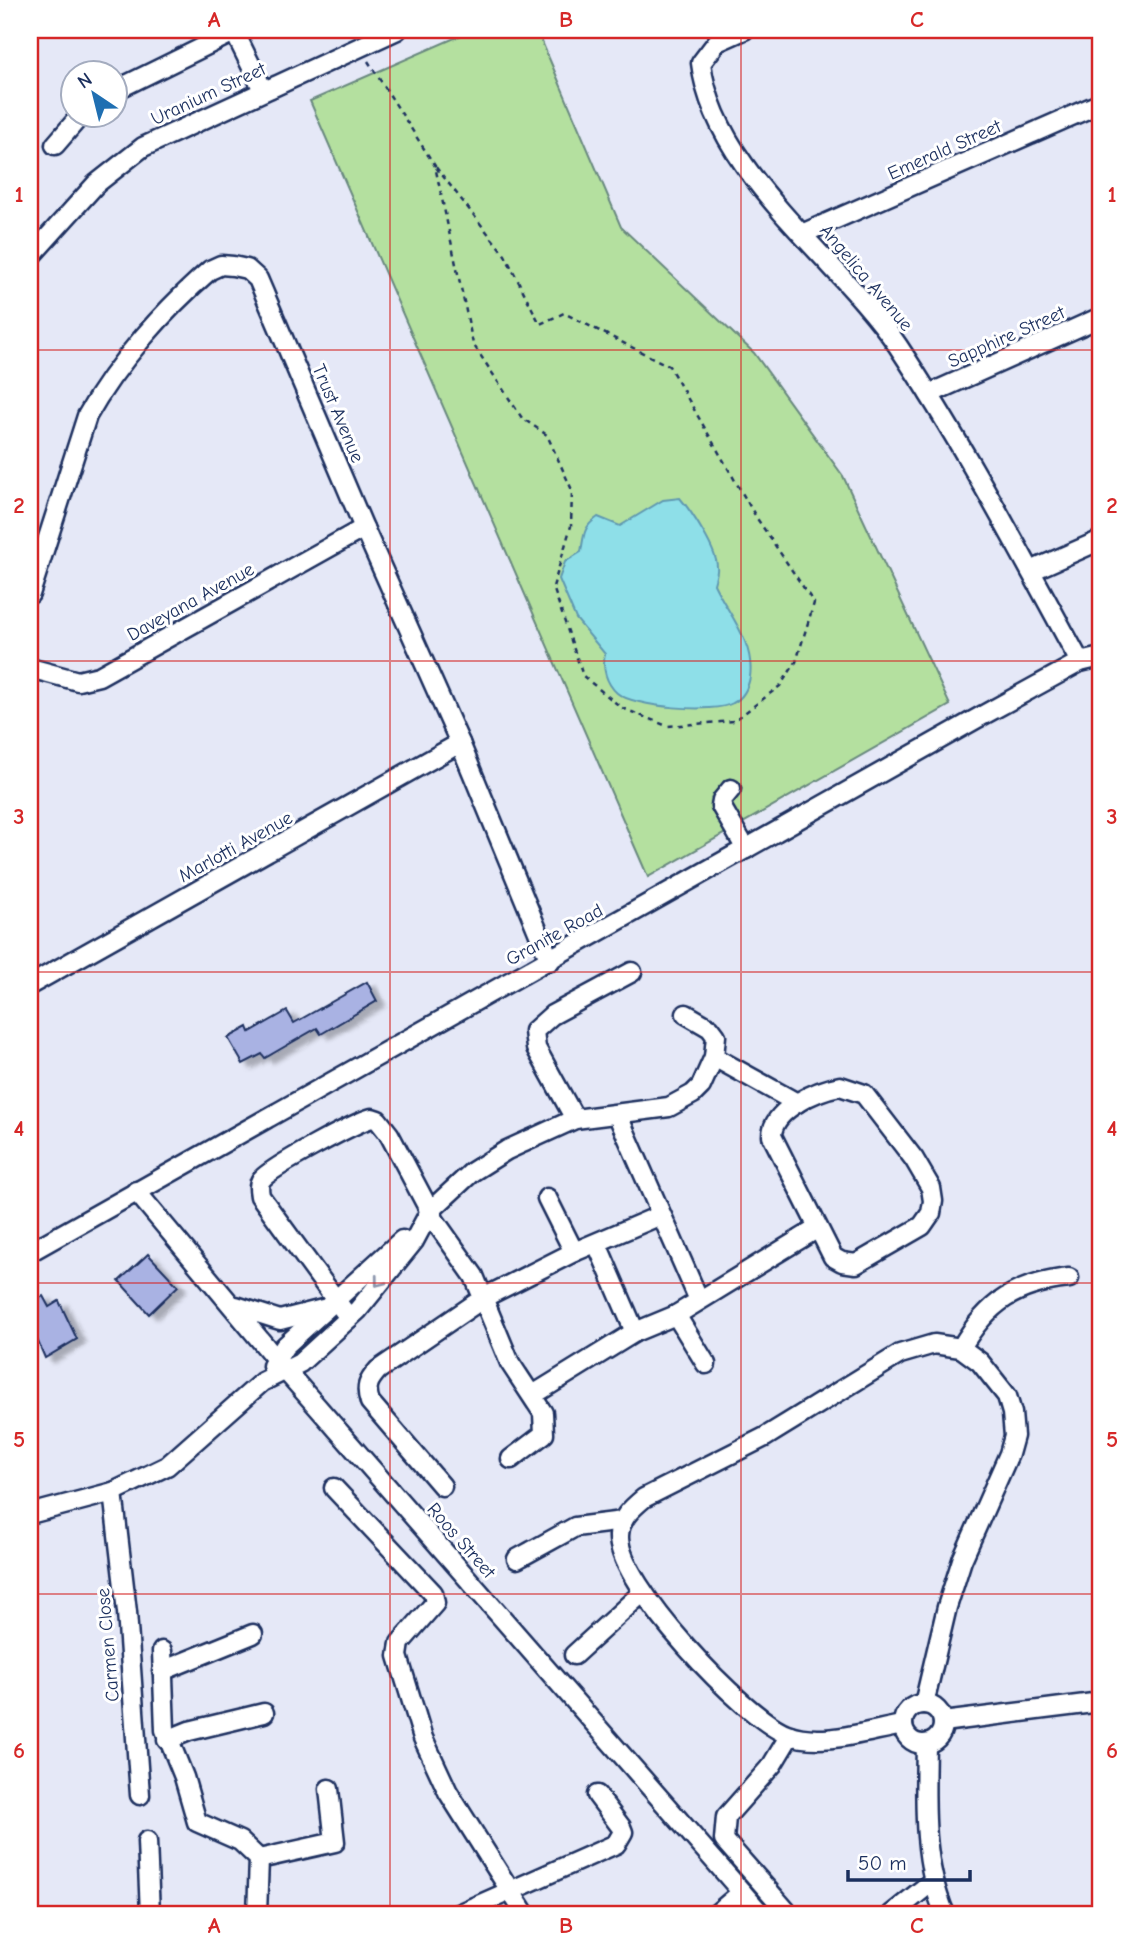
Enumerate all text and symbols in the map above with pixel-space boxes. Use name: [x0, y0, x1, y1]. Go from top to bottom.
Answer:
text: A: [208, 6, 221, 33]
text: B: [559, 6, 573, 33]
text: C: [910, 6, 924, 33]
street label: Uranium Street: [147, 57, 270, 130]
north arrow: [60, 60, 130, 130]
text: N: [73, 68, 96, 93]
street label: Emerald Street: [884, 115, 1005, 185]
text: 1: [14, 181, 24, 208]
text: 1: [1107, 181, 1117, 208]
street label: Angelica Avenue: [815, 220, 917, 336]
street label: Sapphire Street: [945, 301, 1069, 373]
street label: Trust Avenue: [307, 361, 369, 466]
text: 2: [13, 492, 25, 519]
text: 2: [1106, 492, 1118, 519]
street label: Daveyana Avenue: [123, 558, 258, 646]
text: 3: [13, 803, 25, 830]
text: 3: [1106, 803, 1118, 830]
street label: Marlotti Avenue: [175, 807, 296, 887]
street label: Granite Road: [502, 899, 607, 970]
text: 4: [14, 1115, 25, 1142]
text: 4: [1107, 1115, 1118, 1142]
one-way arrow: [375, 1275, 388, 1287]
text: 5: [13, 1426, 25, 1453]
text: 5: [1106, 1426, 1118, 1453]
street label: Roos Street: [422, 1498, 500, 1583]
street label: Carmen Close: [92, 1587, 124, 1703]
text: 6: [13, 1737, 25, 1764]
text: 6: [1106, 1737, 1118, 1764]
scale bar: [848, 1839, 970, 1883]
text: 50 m: [858, 1851, 907, 1875]
text: A: [208, 1912, 221, 1939]
text: B: [559, 1912, 573, 1939]
text: C: [910, 1912, 924, 1939]

